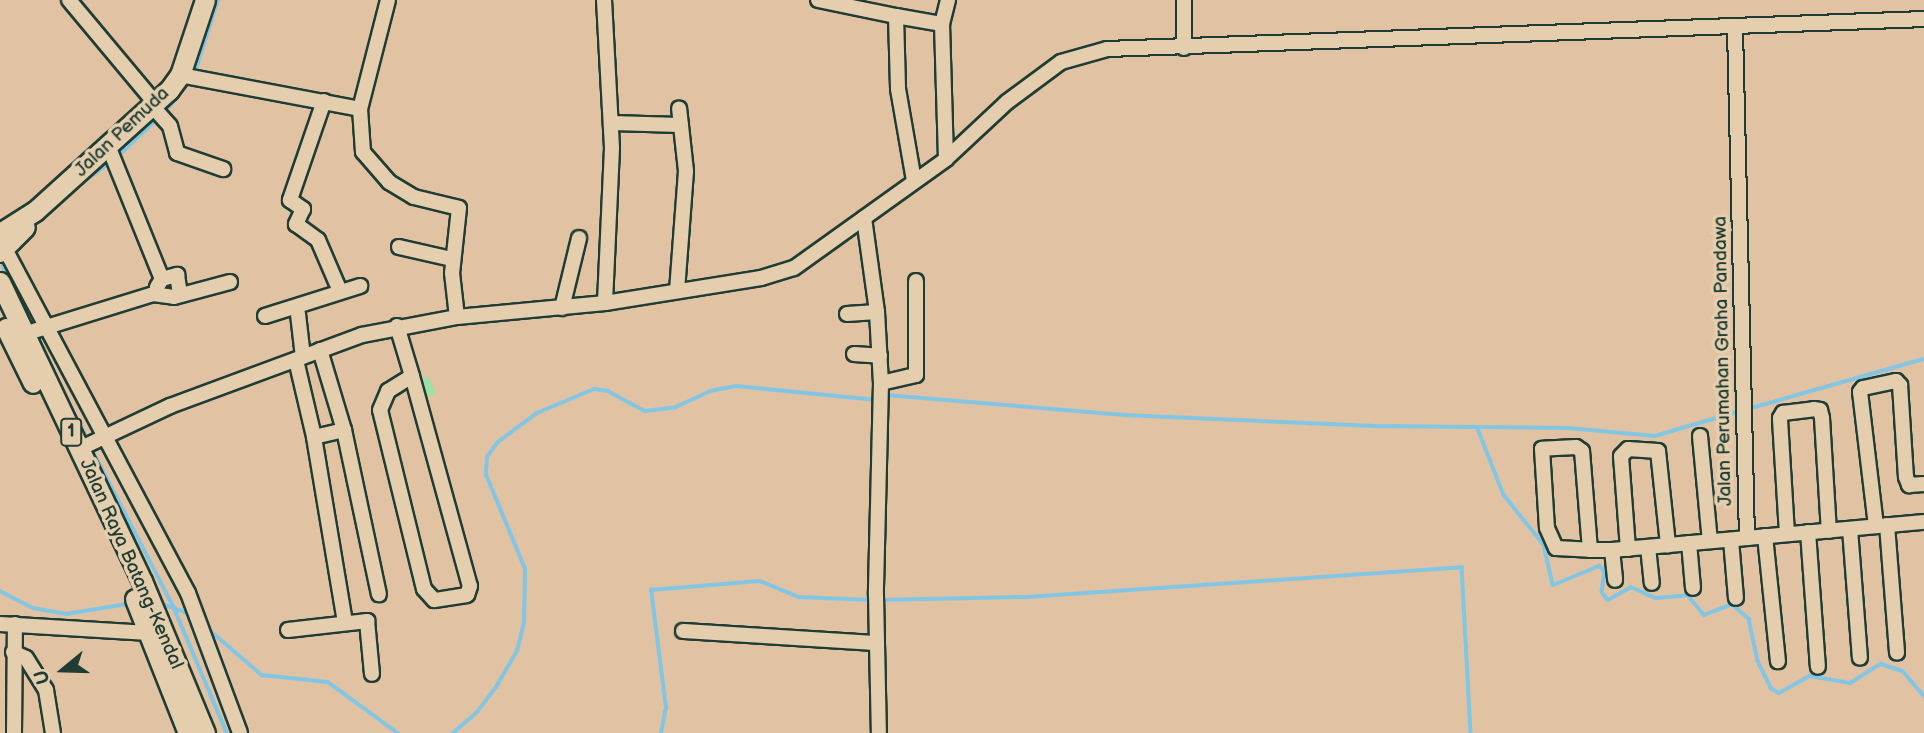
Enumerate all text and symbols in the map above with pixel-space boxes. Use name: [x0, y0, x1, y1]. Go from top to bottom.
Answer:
street label: Jalan Pemuda: [70, 82, 174, 182]
street label: Jalan Perumahan Graha Pandawa: [1709, 216, 1737, 506]
road number: 1: [59, 418, 83, 446]
street label: Jalan Raya Batang-Kendal: [74, 455, 188, 673]
north arrow: [28, 635, 98, 705]
text: U: [30, 667, 56, 687]

